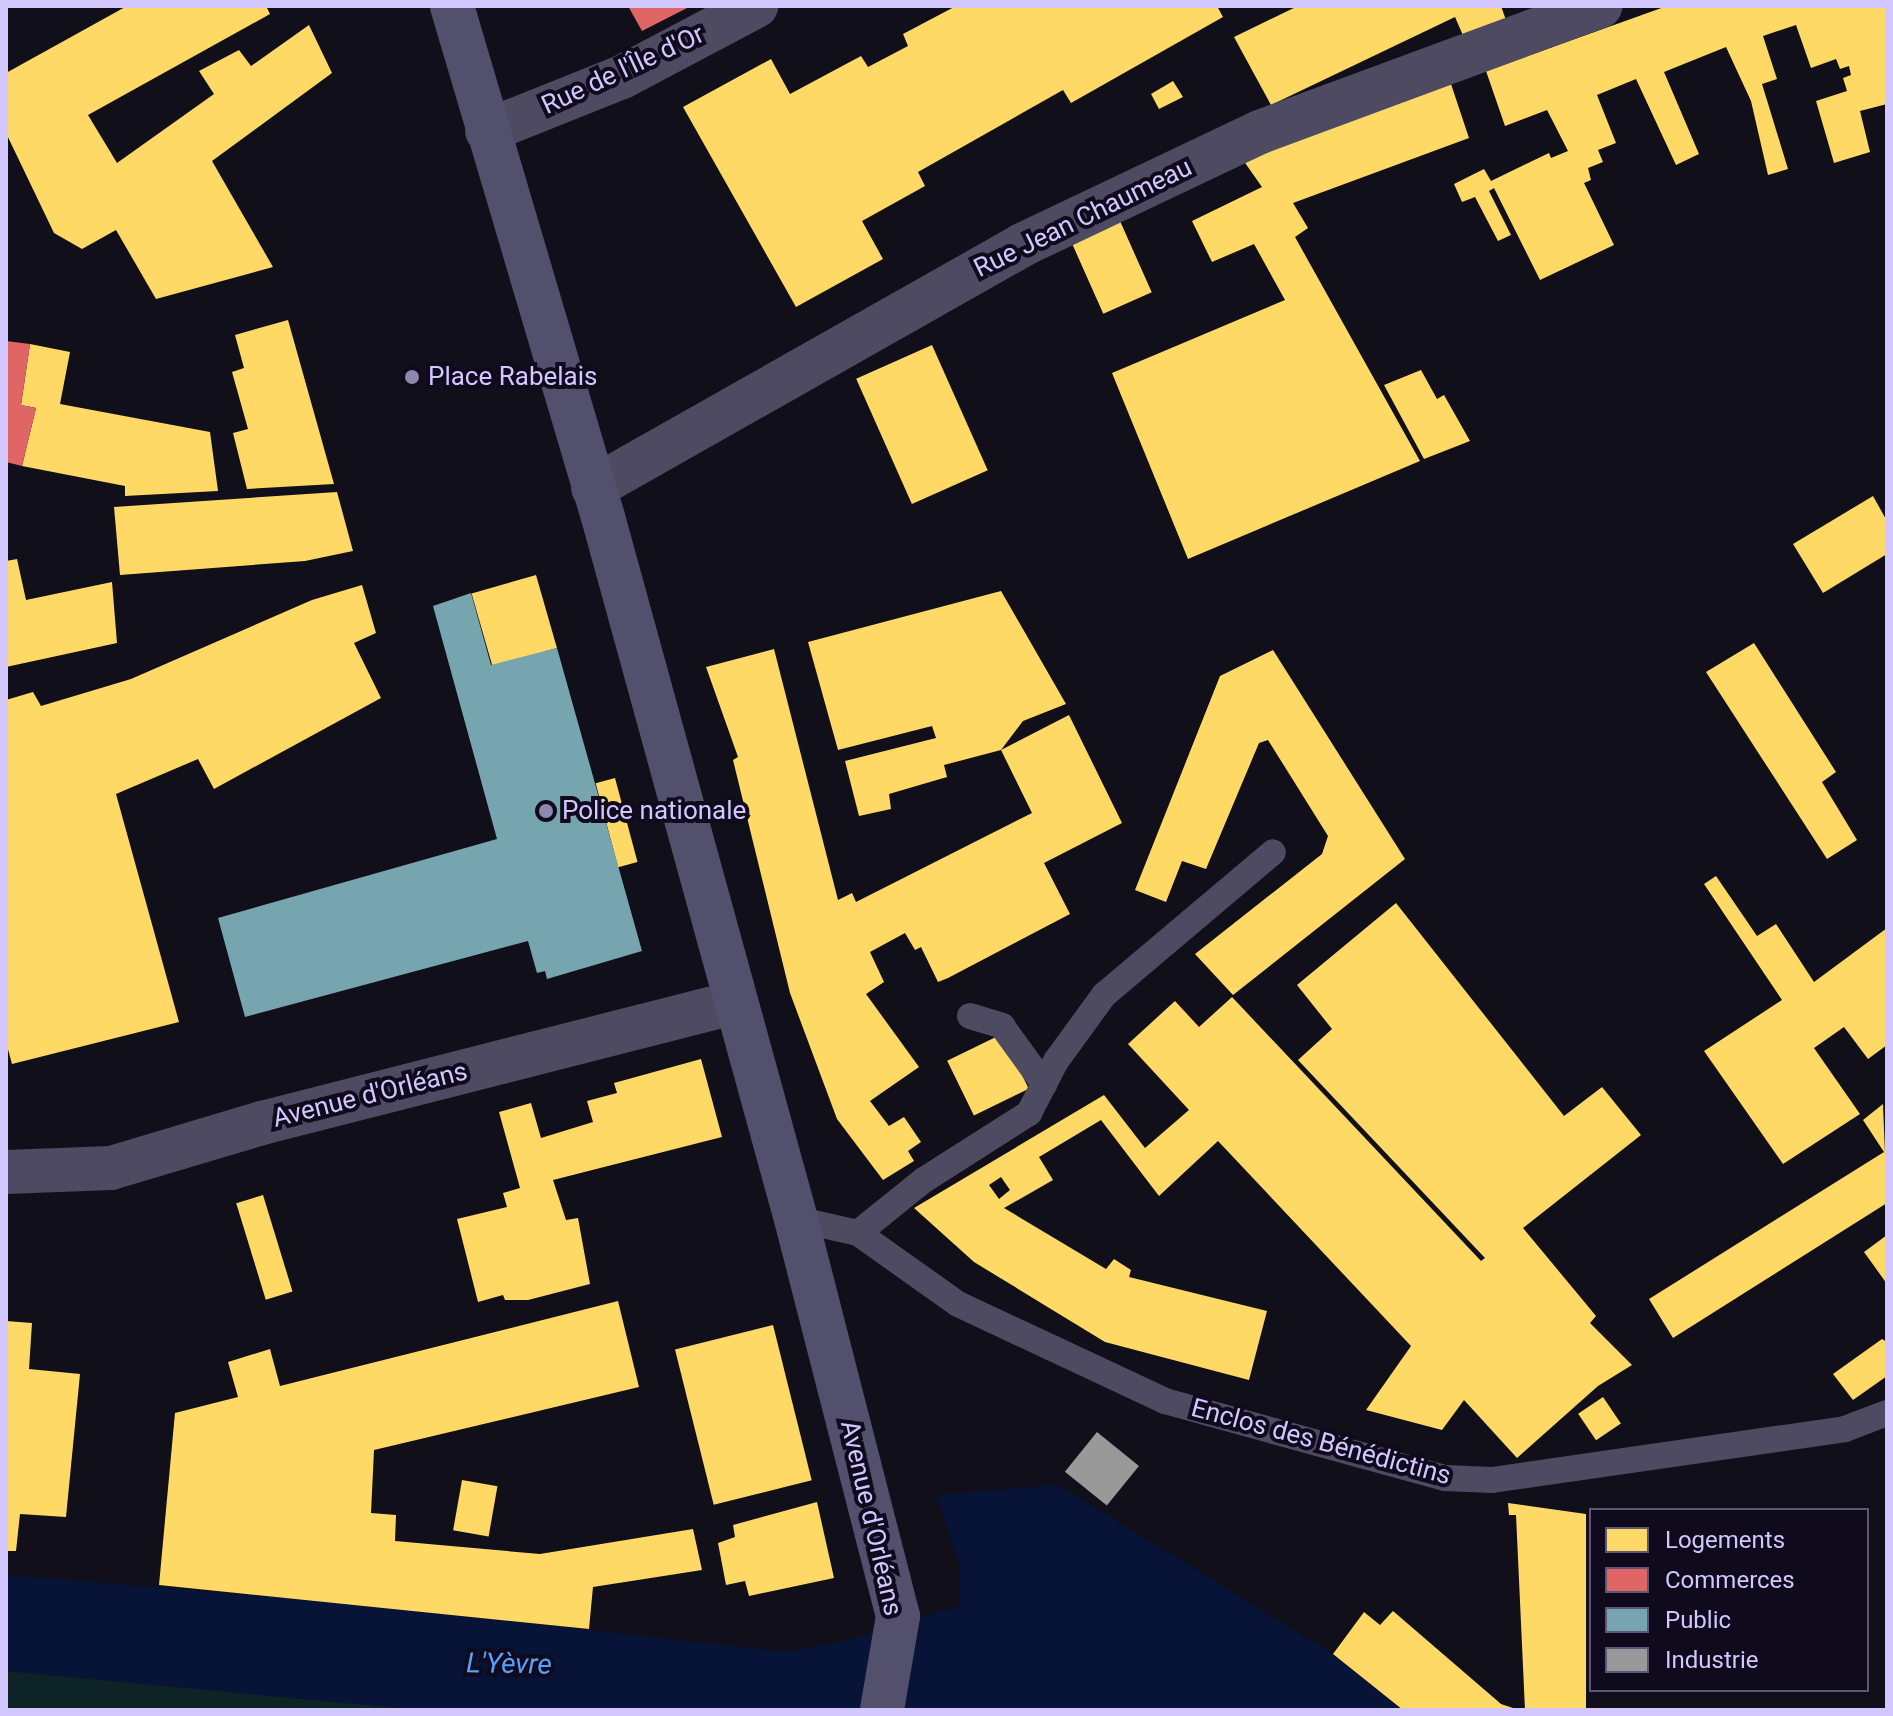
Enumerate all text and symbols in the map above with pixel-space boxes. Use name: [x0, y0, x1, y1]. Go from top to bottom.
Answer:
street label: Rue de l'Île d'Or: [537, 19, 709, 121]
street label: Rue Jean Chaumeau: [969, 152, 1197, 284]
place label: Place Rabelais: [428, 361, 597, 393]
marker: Place Rabelais: [403, 368, 421, 386]
place label: Police nationale: [562, 795, 746, 827]
marker: Police nationale: [537, 802, 555, 820]
street label: Avenue d'Orléans: [269, 1056, 471, 1134]
street label: Enclos des Bénédictins: [1188, 1392, 1454, 1492]
street label: Avenue d'Orléans: [833, 1417, 909, 1619]
legend: [1589, 1508, 1869, 1692]
text: Logements: [1665, 1526, 1785, 1554]
text: Commerces: [1665, 1566, 1795, 1594]
text: Public: [1665, 1606, 1731, 1634]
water label: L'Yèvre: [466, 1646, 552, 1682]
text: Industrie: [1665, 1646, 1758, 1674]

